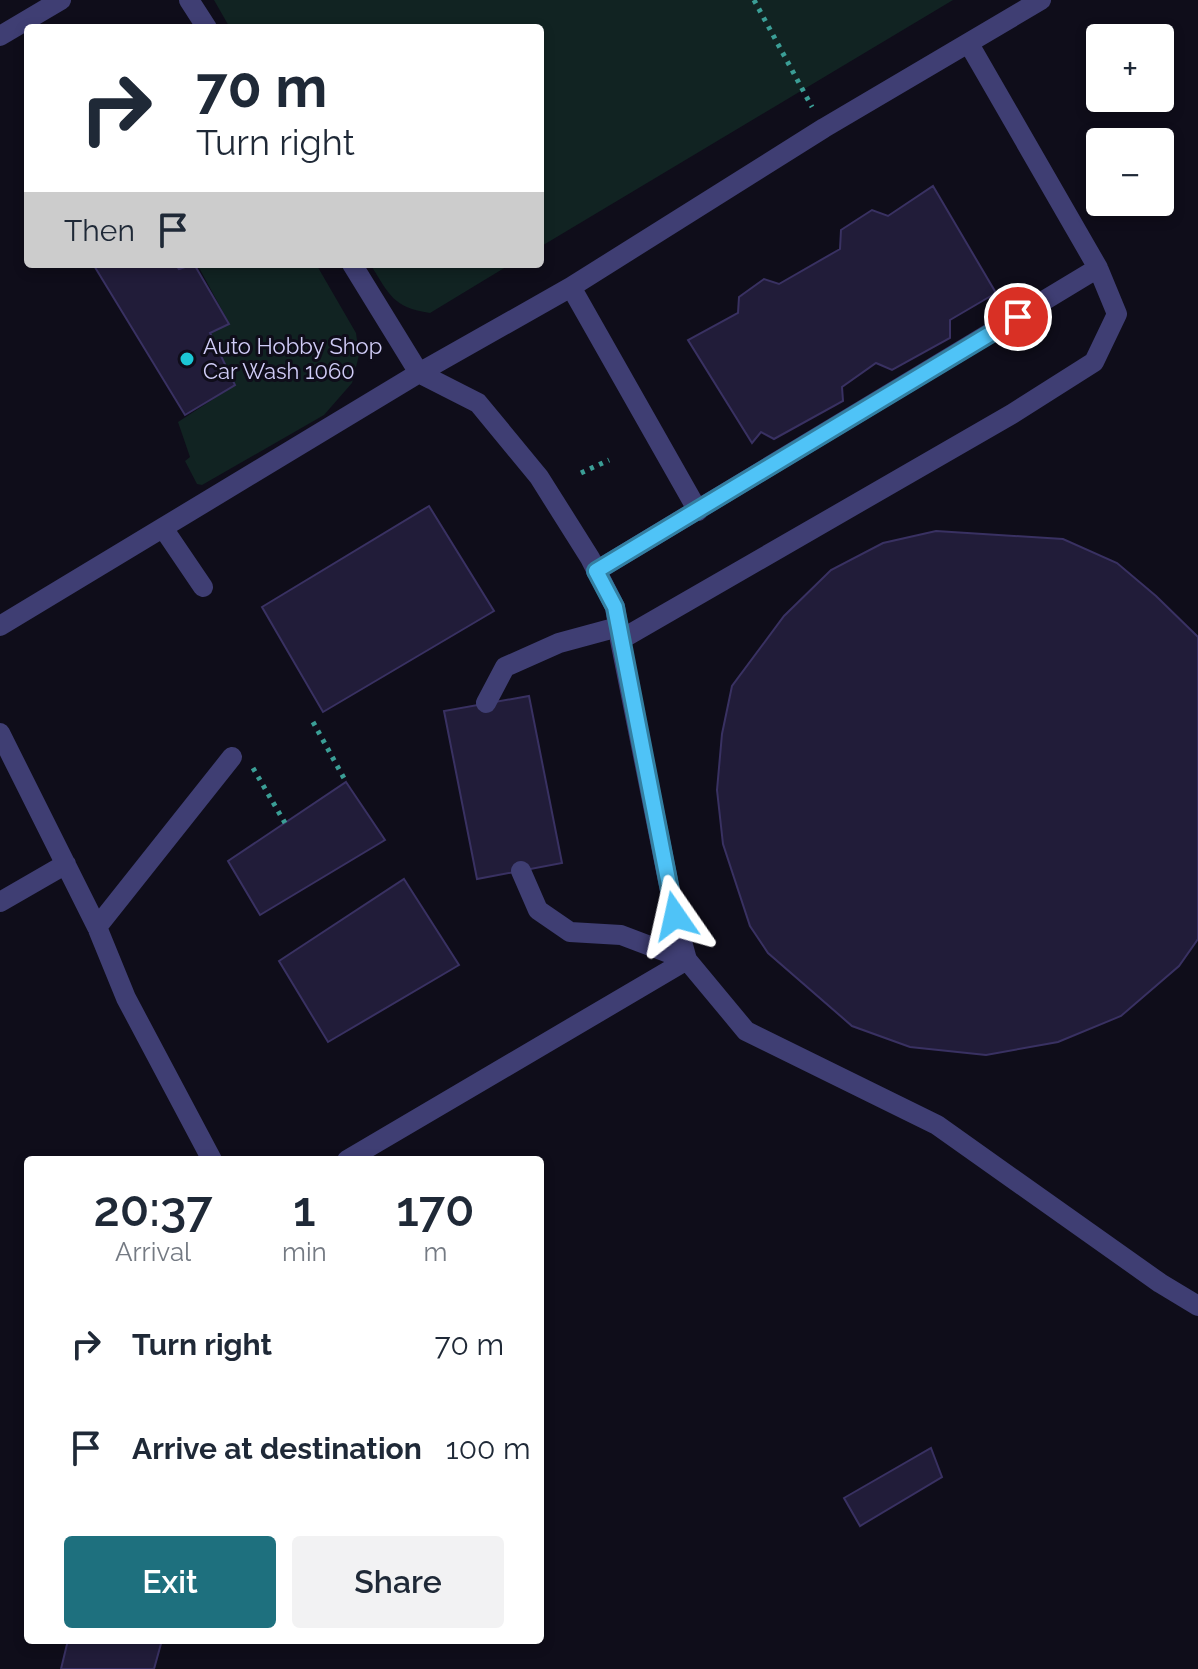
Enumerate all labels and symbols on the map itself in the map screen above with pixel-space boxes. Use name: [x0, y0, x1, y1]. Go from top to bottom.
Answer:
pin: [984, 283, 1052, 351]
place label: Auto Hobby Shop Car Wash 1060: [203, 333, 382, 384]
marker: Auto Hobby Shop Car Wash 1060: [178, 350, 196, 368]
position arrow: [633, 874, 717, 958]

